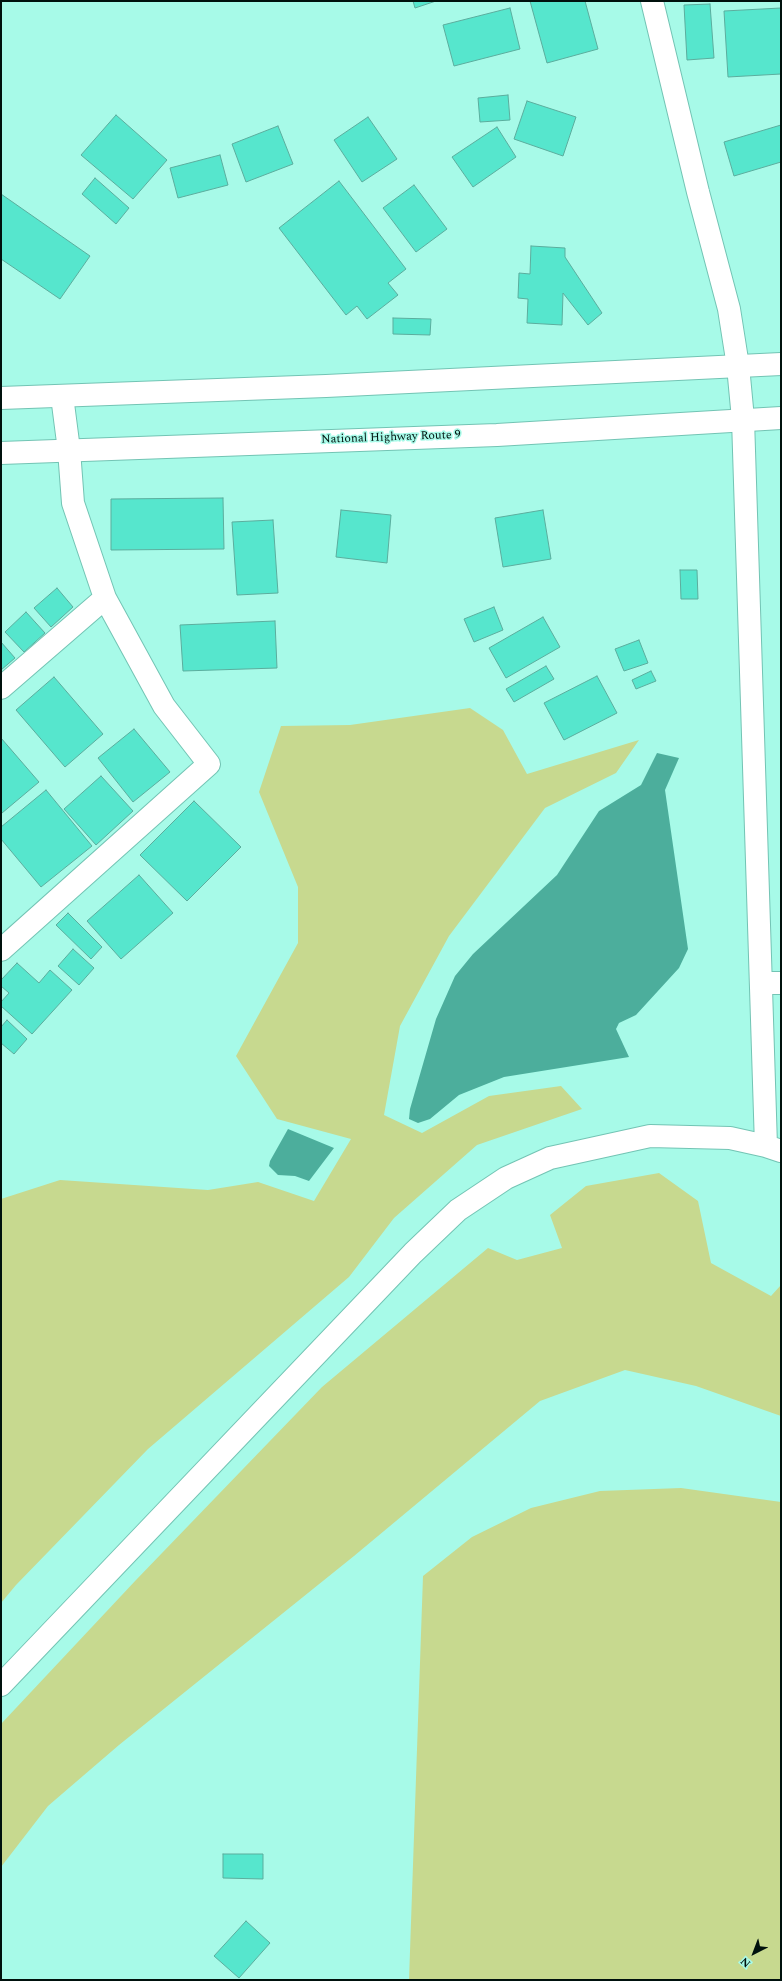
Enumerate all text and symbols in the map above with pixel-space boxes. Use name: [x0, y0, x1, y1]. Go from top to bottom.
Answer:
street label: National Highway Route 9: [321, 428, 461, 448]
north arrow: [734, 1933, 774, 1973]
text: N: [737, 1953, 755, 1972]

